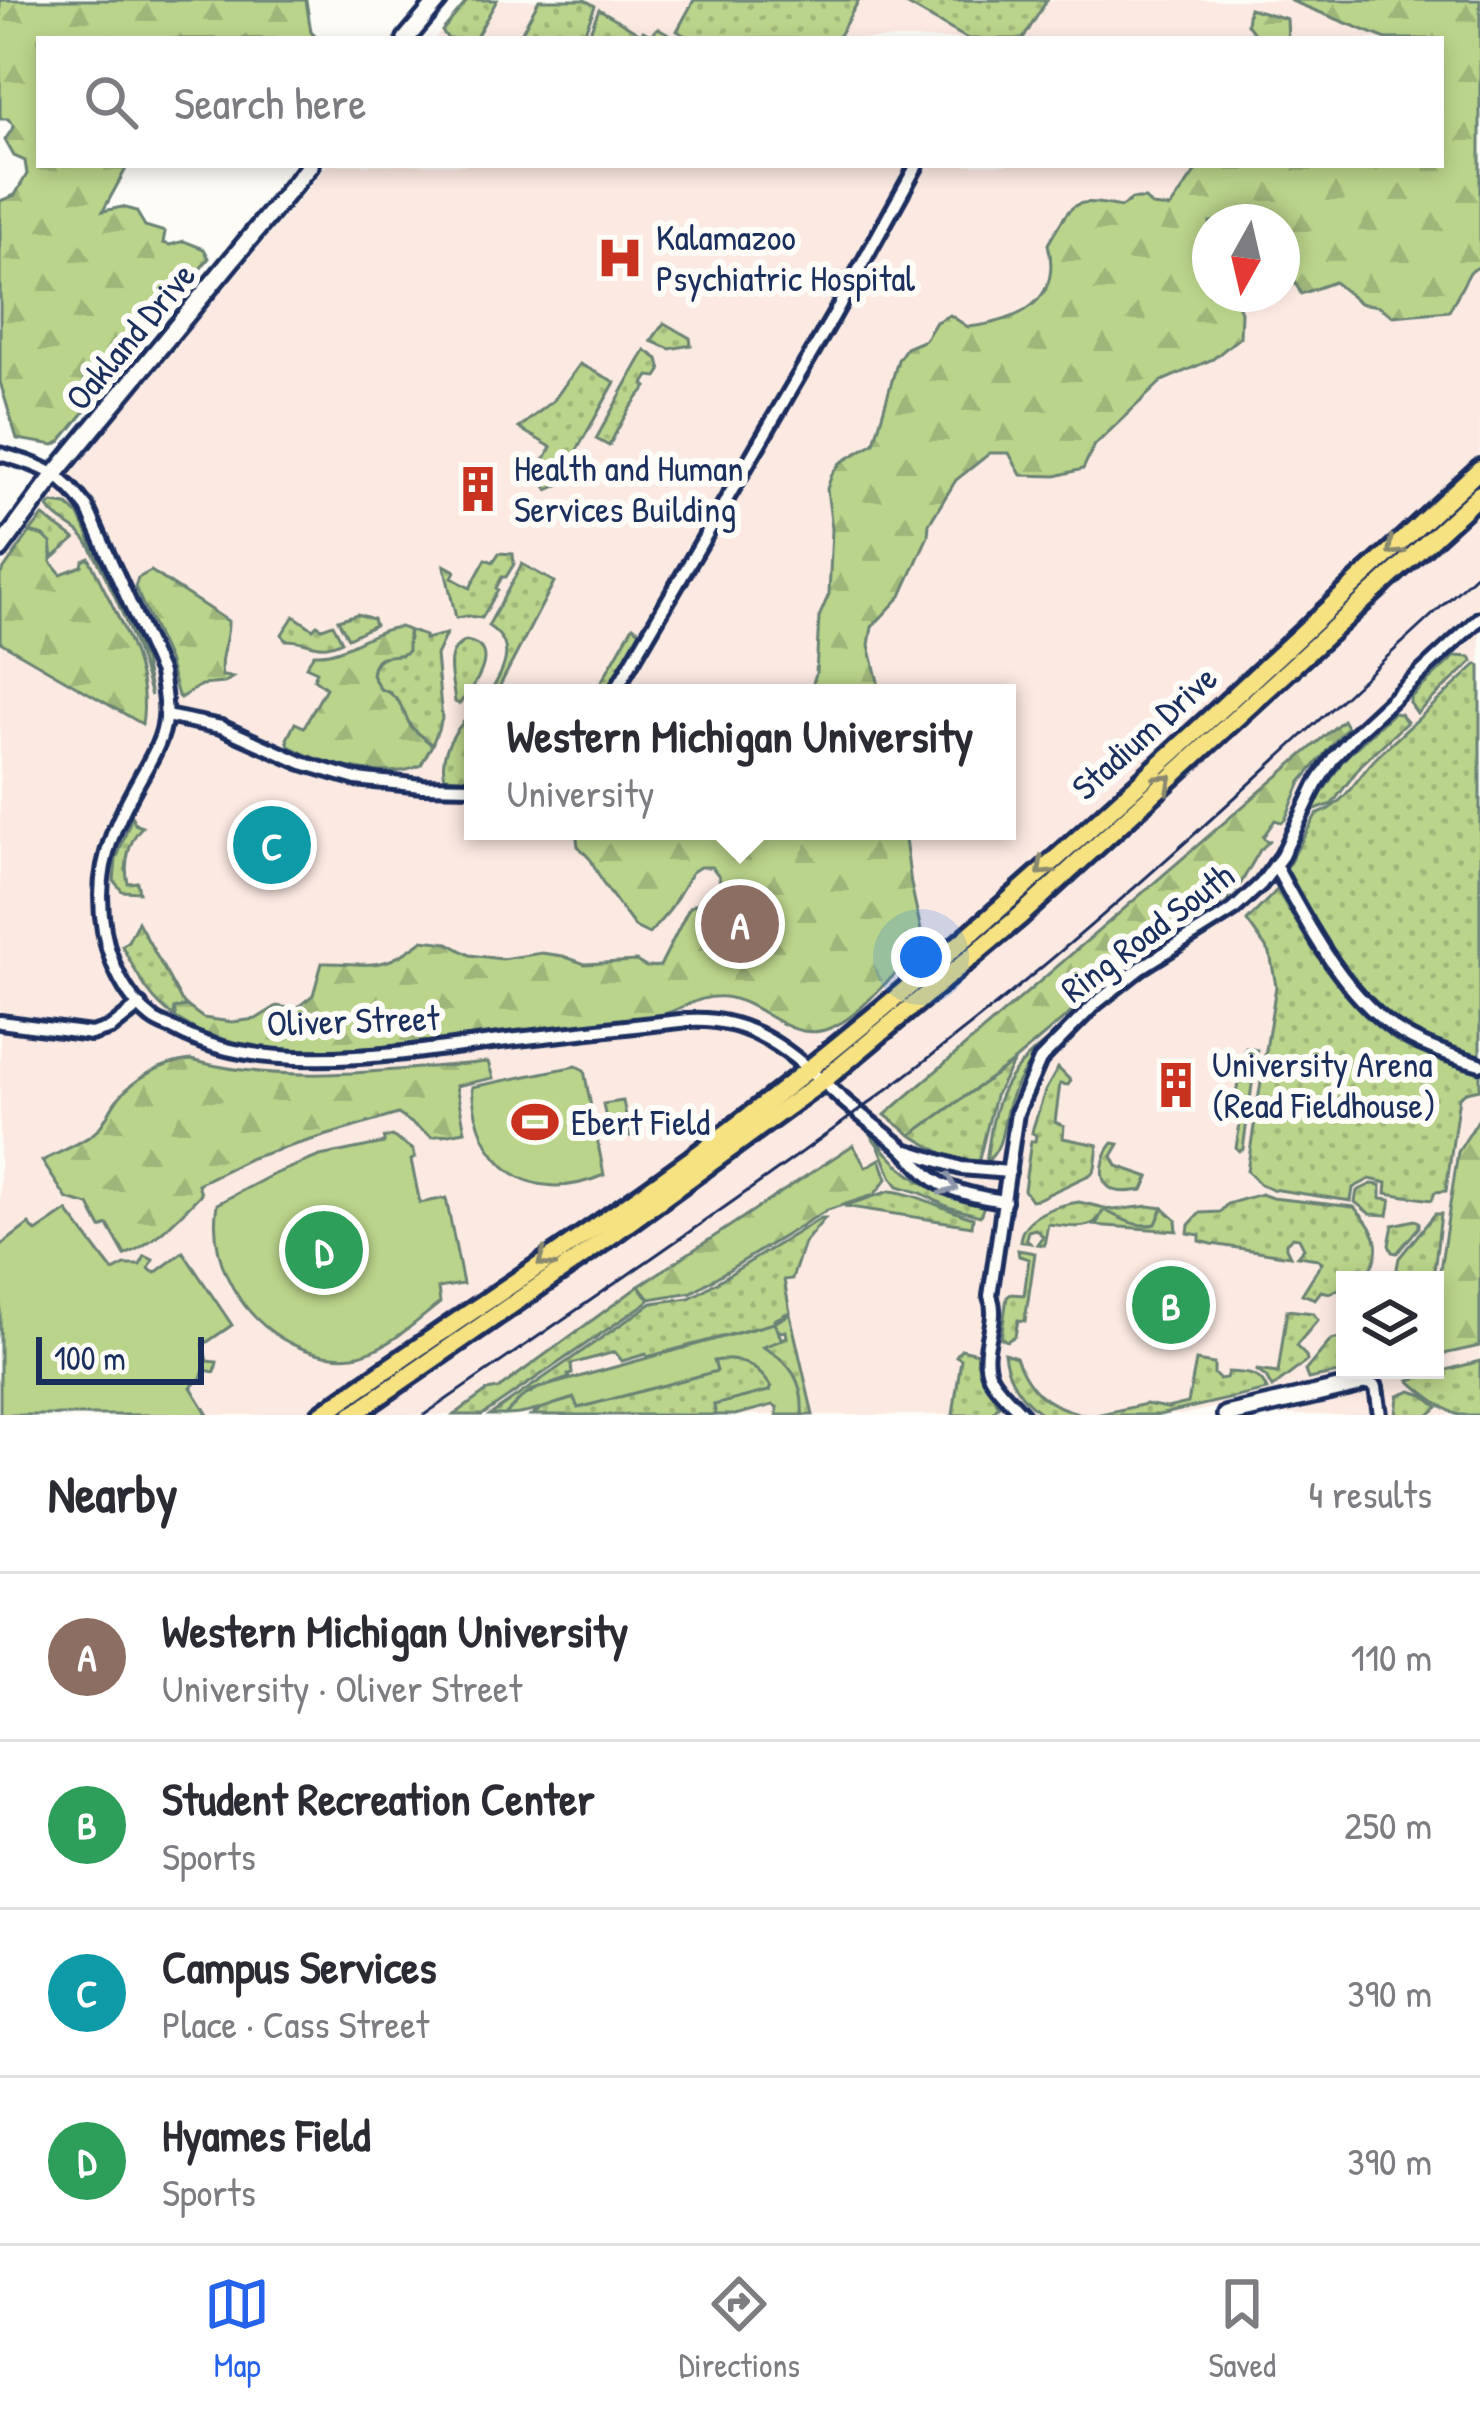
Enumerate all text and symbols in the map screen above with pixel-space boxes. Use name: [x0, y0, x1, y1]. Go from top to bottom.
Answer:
search box: [36, 36, 1444, 168]
icon: search: [78, 69, 144, 135]
text: Search here: [174, 72, 366, 133]
north arrow: [1192, 204, 1300, 312]
place label: Kalamazoo Psychiatric Hospital: [656, 212, 915, 302]
hospital icon: Kalamazoo Psychiatric Hospital: [595, 233, 645, 283]
street label: Oakland Drive: [53, 251, 206, 420]
place label: Health and Human Services Building: [514, 443, 743, 533]
building icon: Health and Human Services Building: [453, 464, 503, 514]
one-way arrow: [1386, 534, 1407, 555]
street label: Stadium Drive: [1060, 653, 1227, 810]
popup: [464, 684, 1016, 840]
text: Western Michigan University: [507, 705, 973, 766]
text: University: [507, 766, 654, 819]
one-way arrow: [1151, 775, 1173, 796]
pin: C: [233, 800, 311, 890]
street label: Ring Road South: [1050, 850, 1243, 1013]
one-way arrow: [1037, 854, 1058, 876]
pin: A: [701, 879, 779, 969]
your location: [891, 927, 951, 987]
street label: Oliver Street: [266, 992, 441, 1047]
place label: University Arena (Read Fieldhouse): [1212, 1039, 1436, 1129]
building icon: University Arena (Read Fieldhouse): [1151, 1060, 1201, 1110]
sports icon: Ebert Field: [510, 1097, 560, 1147]
place label: Ebert Field: [571, 1097, 710, 1146]
one-way arrow: [937, 1171, 958, 1195]
pin: D: [285, 1205, 363, 1295]
one-way arrow: [536, 1246, 558, 1268]
pin: B: [1132, 1260, 1210, 1350]
map controls: [1336, 1271, 1444, 1379]
button: layers: [1336, 1271, 1444, 1379]
scale bar: [36, 1331, 204, 1384]
text: 100 m: [54, 1336, 126, 1380]
text: Nearby: [48, 1459, 178, 1528]
text: 4 results: [1308, 1467, 1432, 1520]
text: Western Michigan University: [162, 1600, 628, 1661]
text: A: [77, 1630, 97, 1683]
text: 110 m: [1351, 1630, 1432, 1683]
text: University · Oliver Street: [162, 1661, 522, 1714]
text: Student Recreation Center: [162, 1768, 594, 1829]
text: B: [77, 1798, 97, 1851]
text: 250 m: [1344, 1798, 1432, 1851]
text: Sports: [162, 1829, 256, 1882]
text: Campus Services: [162, 1936, 437, 1997]
text: C: [76, 1966, 98, 2019]
text: 390 m: [1347, 1966, 1432, 2019]
text: Place · Cass Street: [162, 1997, 429, 2050]
text: Hyames Field: [162, 2104, 370, 2165]
text: D: [78, 2134, 96, 2187]
text: 390 m: [1347, 2134, 1432, 2187]
text: Sports: [162, 2165, 256, 2218]
tab: Map: [204, 2271, 270, 2387]
tab: Directions: [679, 2271, 800, 2387]
tab: Saved: [1208, 2271, 1276, 2387]

